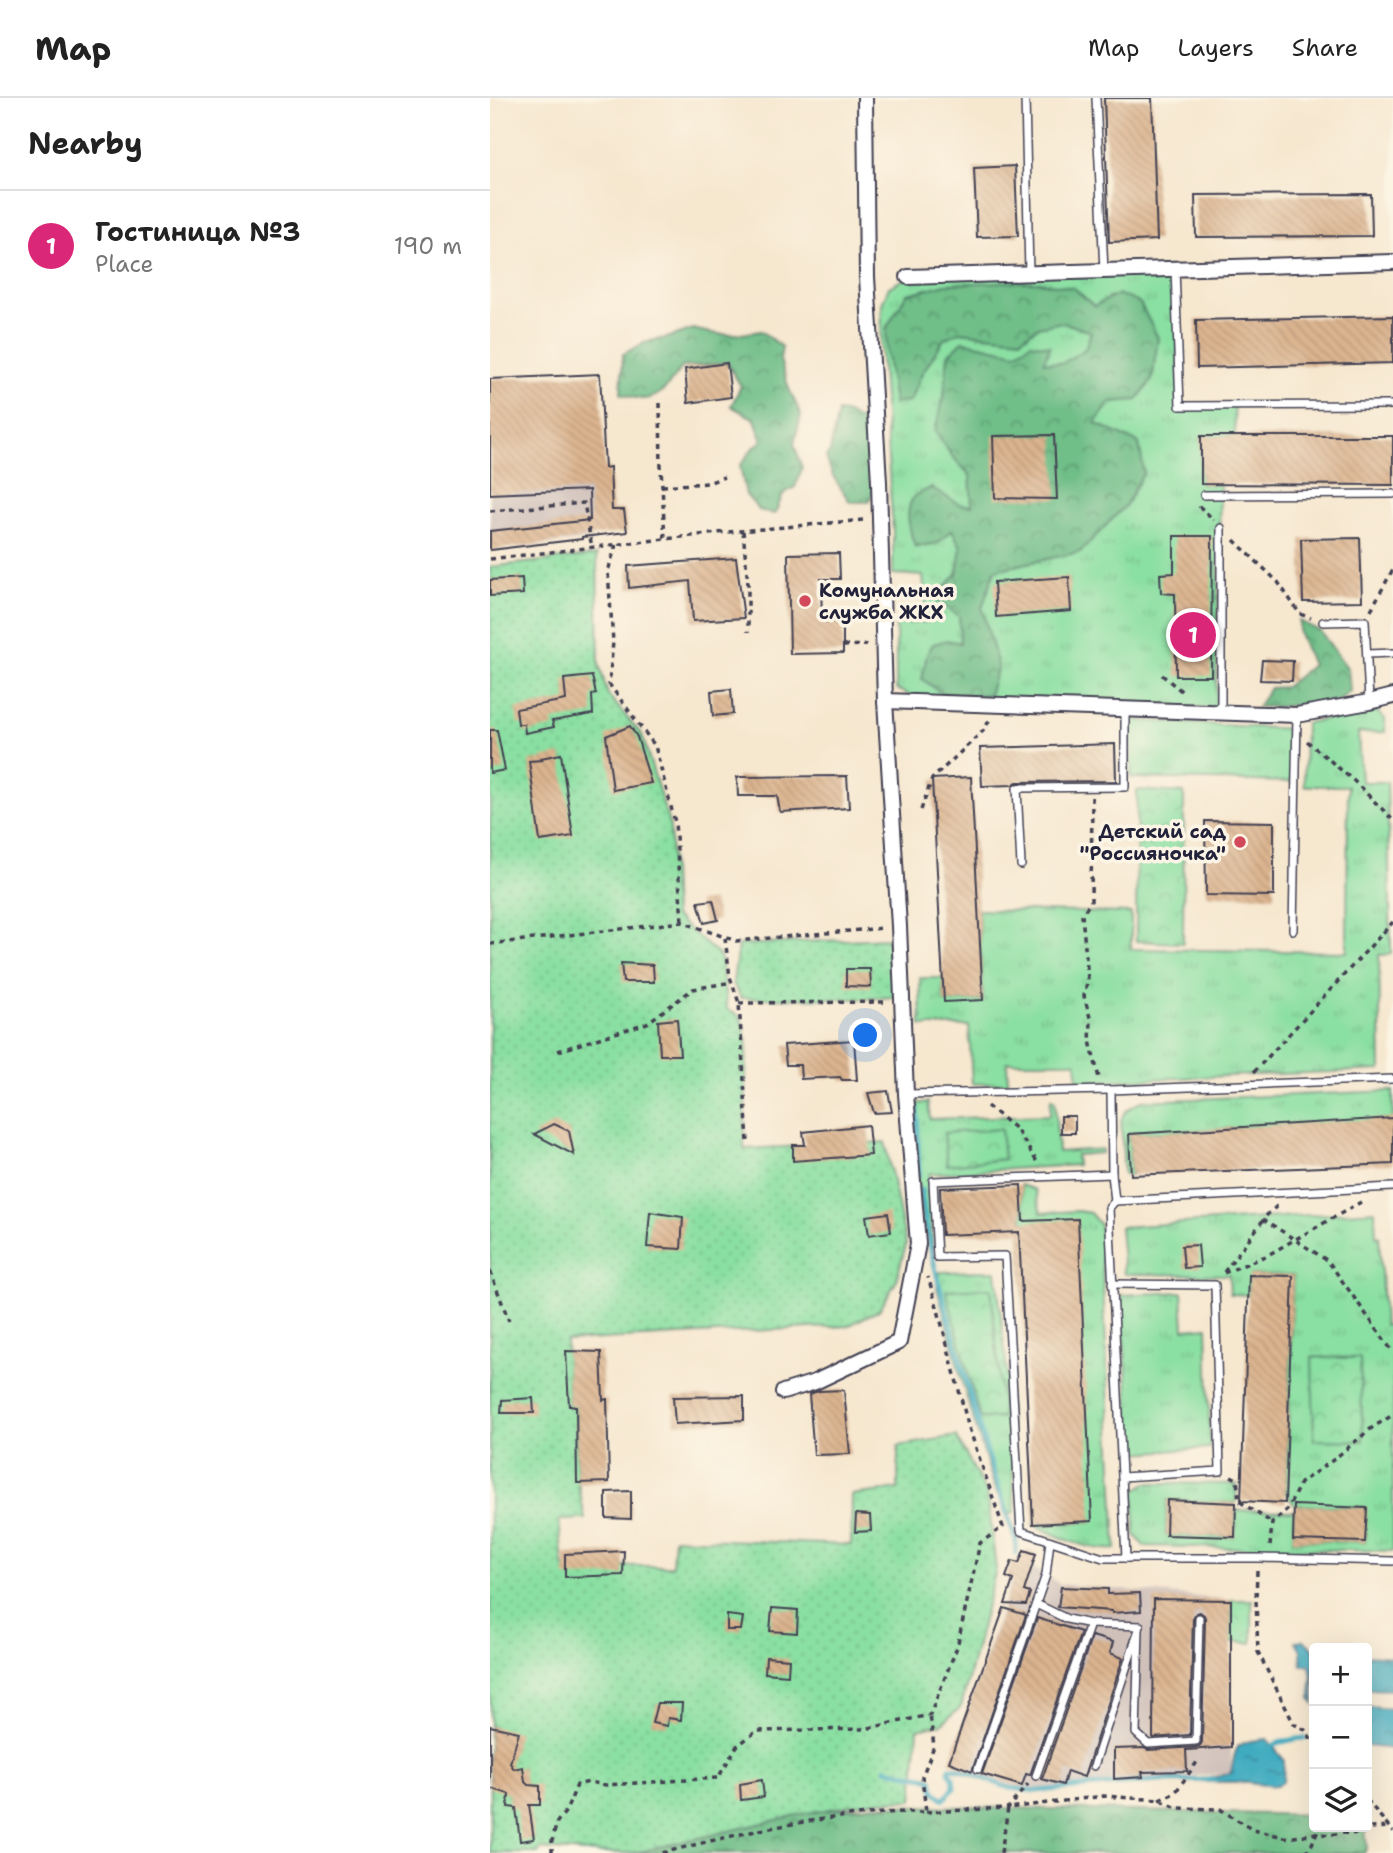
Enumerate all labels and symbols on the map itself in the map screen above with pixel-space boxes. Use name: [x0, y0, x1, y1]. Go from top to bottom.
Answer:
place label: Комунальная служба ЖКХ: [819, 578, 954, 625]
marker: Комунальная служба ЖКХ: [797, 593, 813, 609]
pin: 1: [1170, 609, 1216, 661]
place label: Детский сад "Россияночка": [1080, 819, 1227, 866]
marker: Детский сад "Россияночка": [1232, 834, 1248, 850]
your location: [848, 1018, 882, 1052]

